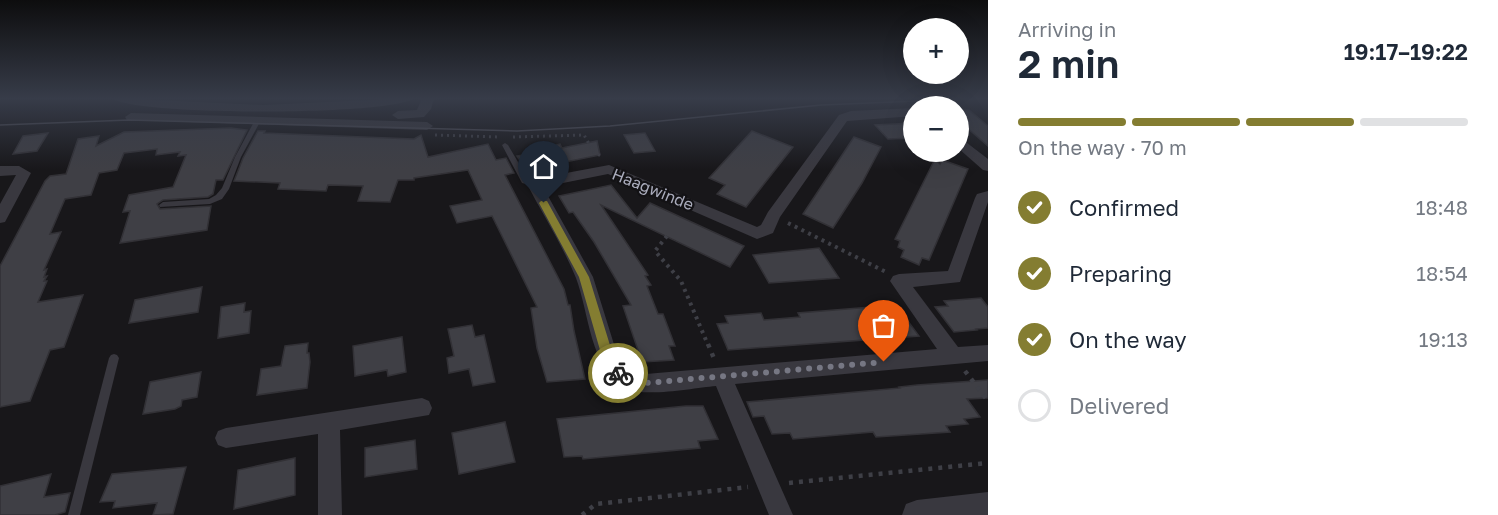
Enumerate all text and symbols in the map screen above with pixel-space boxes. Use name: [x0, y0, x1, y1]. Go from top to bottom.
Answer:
text: Arriving in: [1018, 17, 1116, 41]
map controls: [903, 18, 969, 162]
button: +: [903, 18, 969, 84]
text: 19:17–19:22: [1344, 38, 1468, 65]
text: 2 min: [1018, 40, 1119, 87]
button: −: [903, 96, 969, 162]
text: On the way · 70 m: [1018, 135, 1187, 159]
pin: [518, 141, 569, 203]
icon: home: [527, 150, 560, 183]
street label: Haagwinde: [609, 164, 697, 214]
icon: check: [1018, 191, 1051, 224]
text: Confirmed: [1069, 194, 1179, 221]
text: 18:48: [1416, 195, 1468, 219]
icon: check: [1018, 257, 1051, 290]
text: Preparing: [1069, 260, 1172, 287]
text: 18:54: [1416, 261, 1468, 285]
pin: [858, 300, 909, 362]
icon: bag: [867, 309, 900, 342]
icon: check: [1018, 323, 1051, 356]
text: On the way: [1069, 326, 1187, 353]
text: 19:13: [1419, 327, 1468, 351]
courier: [588, 343, 648, 403]
icon: bike: [602, 357, 635, 390]
text: Delivered: [1069, 392, 1169, 419]

